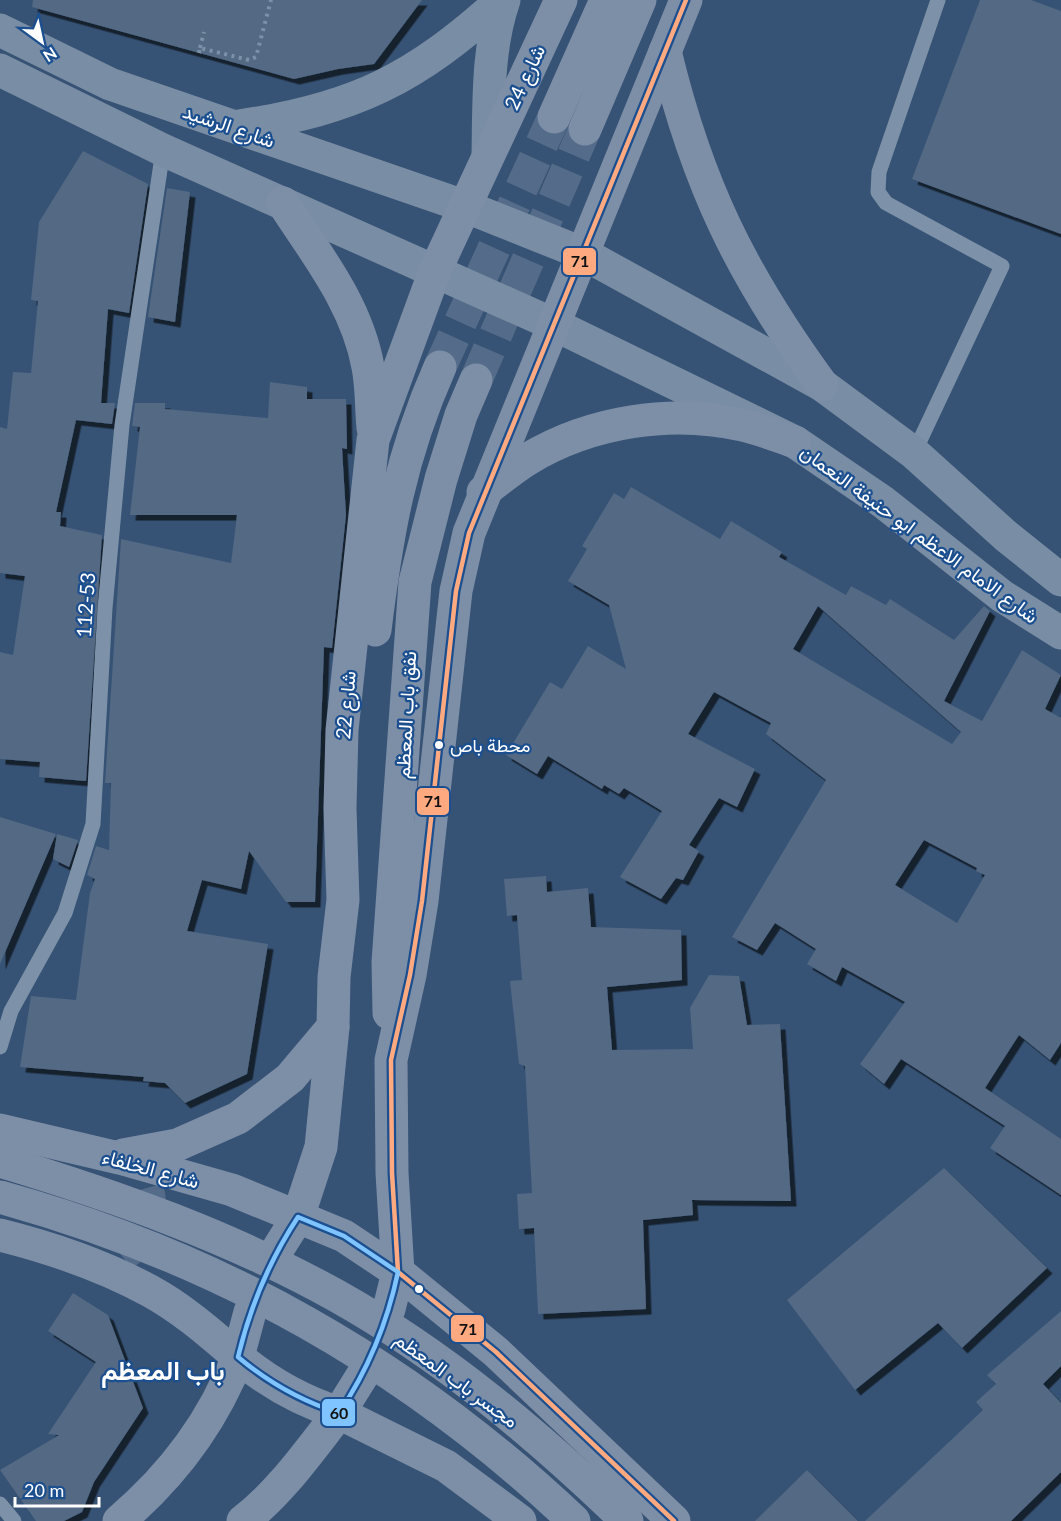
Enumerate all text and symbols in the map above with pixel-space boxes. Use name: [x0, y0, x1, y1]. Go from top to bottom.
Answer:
north arrow: [12, 12, 72, 72]
street label: شارع 24: [499, 41, 552, 114]
text: N: [40, 44, 61, 66]
street label: شارع الرشيد: [179, 98, 278, 155]
line badge: 71: [562, 247, 597, 276]
text: 71: [571, 251, 589, 270]
street label: شارع الامام الاعظم ابو حنيفة النعمان: [795, 439, 1044, 630]
street label: 112-53: [71, 572, 99, 638]
street label: نفق باب المعظم: [390, 651, 422, 780]
street label: شارع 22: [330, 670, 363, 740]
place label: محطة باص: [450, 734, 530, 757]
marker: محطة باص: [433, 739, 445, 751]
line badge: 71: [416, 787, 450, 816]
text: 71: [424, 791, 442, 810]
street label: شارع الخلفاء: [99, 1144, 202, 1195]
unlabelled marker: [413, 1283, 425, 1295]
line badge: 71: [450, 1314, 485, 1343]
text: 71: [459, 1319, 477, 1338]
street label: مجسر باب المعظم: [389, 1326, 524, 1434]
district label: باب المعظم: [101, 1354, 225, 1388]
line badge: 60: [321, 1398, 356, 1427]
text: 60: [330, 1403, 348, 1422]
scale bar: [15, 1470, 99, 1508]
text: 20 m: [24, 1479, 64, 1501]

